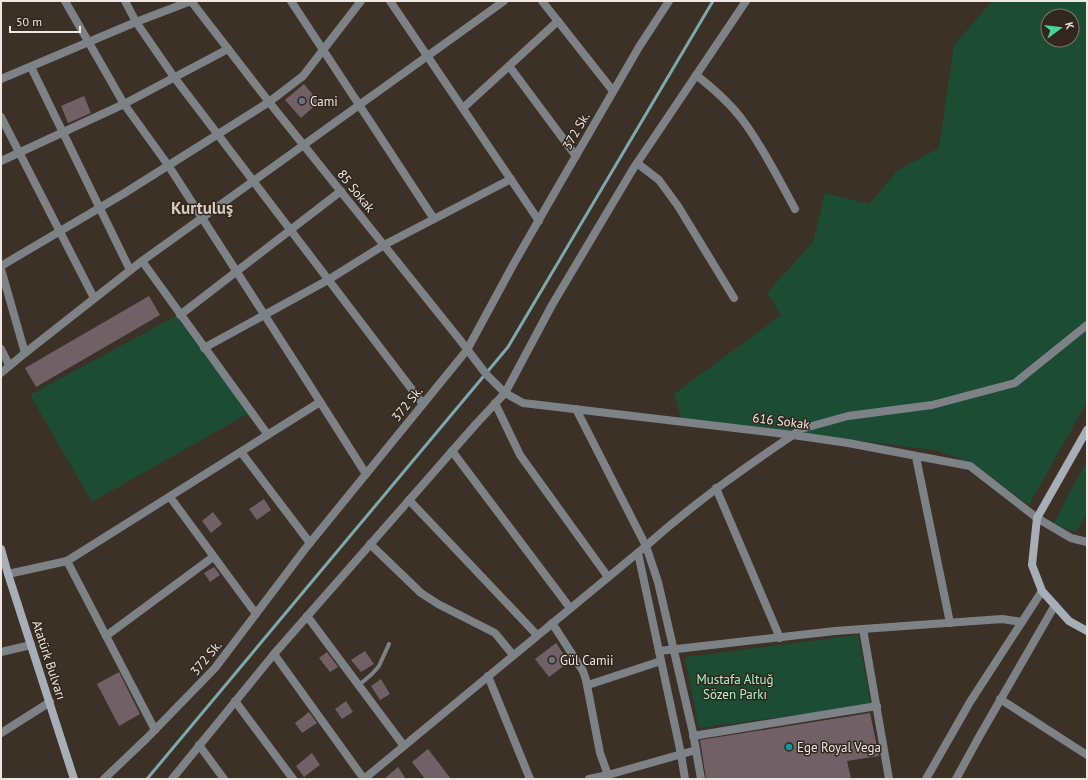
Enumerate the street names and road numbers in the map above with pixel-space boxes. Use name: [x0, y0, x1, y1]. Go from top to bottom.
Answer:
street label: 372 Sk.: [558, 109, 594, 153]
street label: 85 Sokak: [334, 166, 379, 217]
street label: 372 Sk.: [388, 383, 427, 425]
street label: 616 Sokak: [751, 409, 811, 433]
street label: Atatürk Bulvarı: [28, 618, 70, 702]
street label: 372 Sk.: [186, 637, 226, 679]

